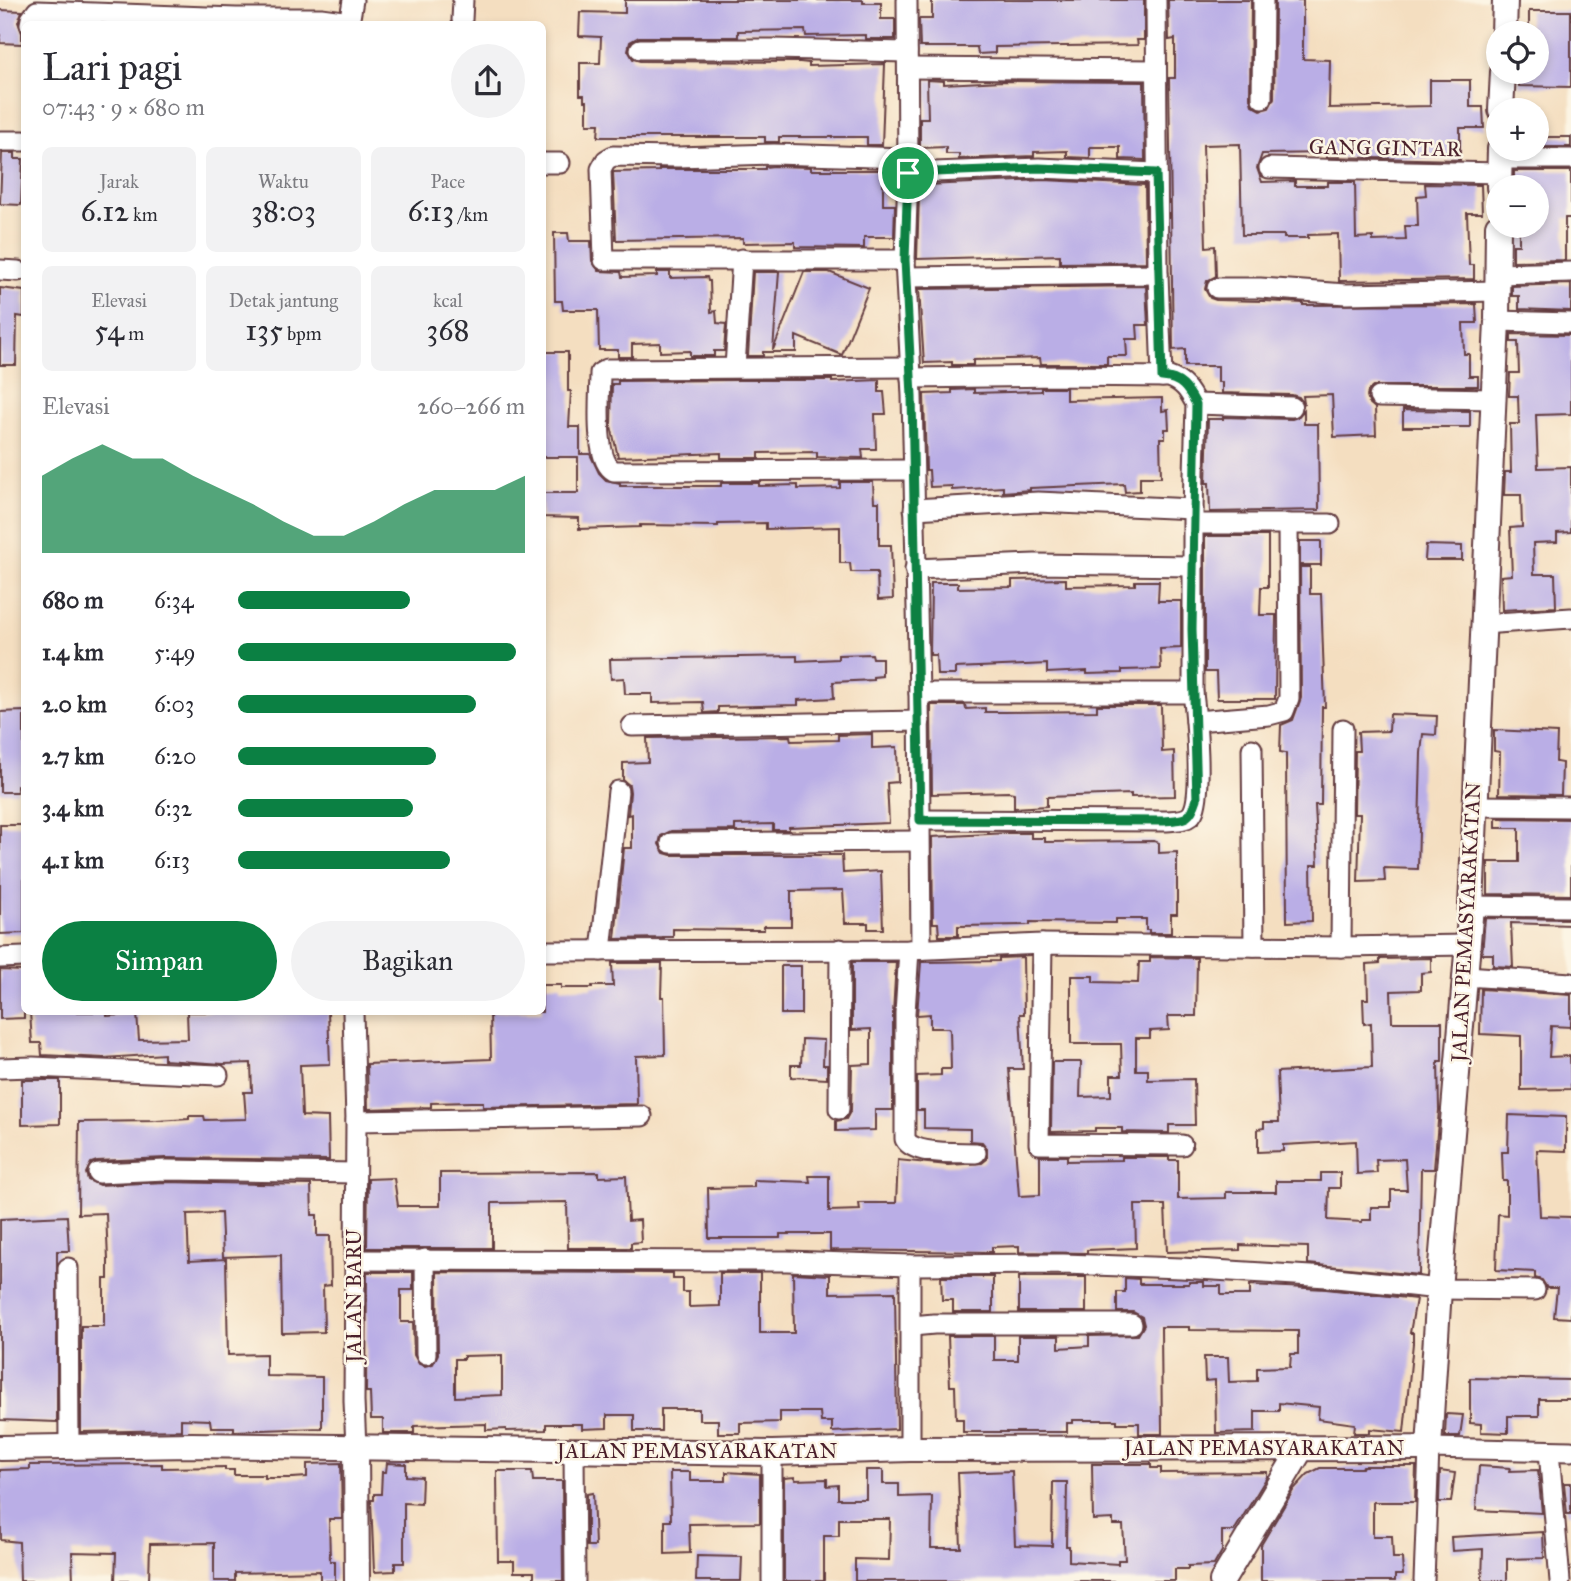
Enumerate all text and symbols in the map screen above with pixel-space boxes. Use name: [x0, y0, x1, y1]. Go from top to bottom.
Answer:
map controls: [1486, 21, 1549, 238]
button: locate: [1486, 21, 1549, 84]
text: Lari pagi: [42, 44, 182, 90]
button: share: [451, 44, 525, 118]
text: 07:43 · 9 × 680 m: [42, 93, 205, 121]
button: +: [1486, 98, 1549, 161]
street label: GANG GINTAR: [1309, 134, 1462, 162]
pin: [878, 143, 938, 203]
icon: arrive: [889, 154, 927, 192]
text: Jarak: [100, 170, 139, 193]
text: Waktu: [258, 170, 309, 193]
text: Pace: [431, 170, 465, 193]
button: −: [1486, 175, 1549, 238]
text: 6.12: [81, 193, 129, 229]
text: 38:03: [251, 193, 316, 229]
text: 6:13: [407, 193, 454, 229]
text: km: [129, 203, 158, 226]
text: /km: [454, 203, 488, 226]
text: Elevasi: [91, 289, 147, 312]
text: Detak jantung: [229, 289, 338, 312]
text: kcal: [433, 289, 463, 312]
text: 54: [94, 312, 124, 348]
text: 135: [245, 312, 283, 348]
text: 368: [426, 312, 469, 348]
text: m: [124, 322, 144, 345]
text: bpm: [283, 322, 322, 345]
text: Elevasi: [42, 392, 110, 420]
text: 260–266 m: [417, 392, 525, 420]
text: 680 m: [42, 586, 104, 614]
text: 6:34: [154, 586, 194, 614]
text: 1.4 km: [42, 638, 104, 666]
text: 5:49: [154, 638, 196, 666]
text: 2.0 km: [42, 690, 107, 718]
text: 6:03: [154, 690, 194, 718]
text: 2.7 km: [42, 742, 104, 770]
text: 6:20: [154, 742, 196, 770]
street label: JALAN PEMASYARAKATAN: [1446, 781, 1486, 1065]
text: 3.4 km: [42, 794, 104, 822]
text: 6:32: [154, 794, 192, 822]
text: 4.1 km: [42, 846, 104, 874]
text: 6:13: [154, 846, 190, 874]
button: Simpan: [42, 921, 277, 1001]
button: Bagikan: [291, 921, 525, 1001]
street label: JALAN BARU: [341, 1229, 367, 1365]
street label: JALAN PEMASYARAKATAN: [1122, 1435, 1404, 1461]
street label: JALAN PEMASYARAKATAN: [555, 1438, 837, 1464]

